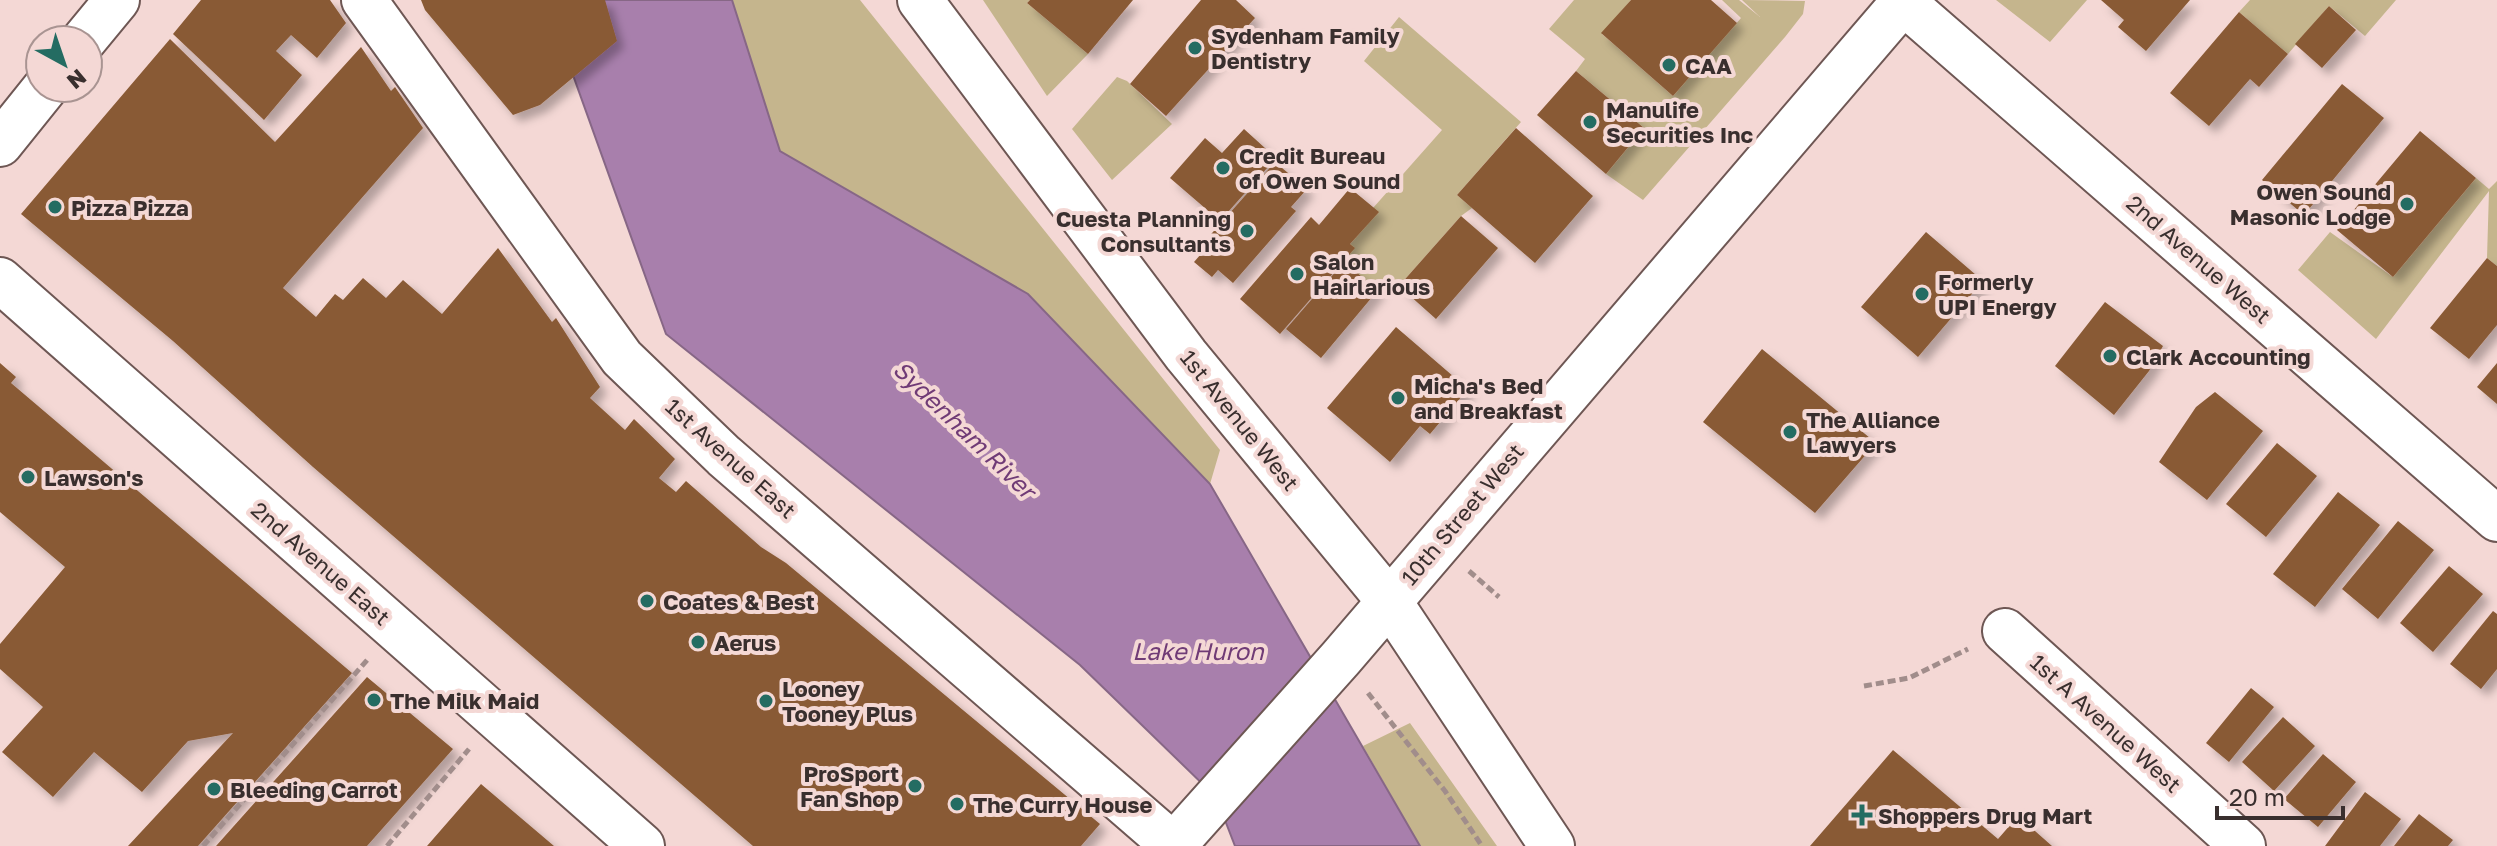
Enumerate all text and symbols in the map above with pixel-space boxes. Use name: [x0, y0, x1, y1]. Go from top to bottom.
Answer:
place label: Sydenham Family Dentistry: [1211, 22, 1400, 74]
north arrow: [24, 24, 104, 104]
marker: Sydenham Family Dentistry: [1186, 39, 1204, 57]
place label: CAA: [1685, 52, 1732, 79]
marker: CAA: [1660, 56, 1678, 74]
text: N: [62, 64, 92, 95]
place label: Manulife Securities Inc: [1606, 96, 1753, 148]
marker: Manulife Securities Inc: [1581, 113, 1599, 131]
place label: Credit Bureau of Owen Sound: [1239, 142, 1400, 194]
marker: Credit Bureau of Owen Sound: [1214, 159, 1232, 177]
place label: Owen Sound Masonic Lodge: [2230, 178, 2391, 230]
street label: 2nd Avenue West: [2121, 189, 2277, 329]
place label: Pizza Pizza: [71, 194, 189, 221]
marker: Owen Sound Masonic Lodge: [2398, 195, 2416, 213]
marker: Pizza Pizza: [46, 198, 64, 216]
place label: Cuesta Planning Consultants: [1056, 205, 1231, 257]
marker: Cuesta Planning Consultants: [1238, 222, 1256, 240]
place label: Salon Hairlarious: [1313, 248, 1430, 300]
marker: Salon Hairlarious: [1288, 265, 1306, 283]
place label: Formerly UPI Energy: [1938, 268, 2057, 320]
marker: Formerly UPI Energy: [1913, 285, 1931, 303]
place label: Clark Accounting: [2126, 343, 2311, 370]
street label: 1st Avenue West: [1175, 344, 1305, 496]
marker: Clark Accounting: [2101, 347, 2119, 365]
water label: Sydenham River: [887, 354, 1045, 507]
place label: Micha's Bed and Breakfast: [1414, 372, 1563, 424]
marker: Micha's Bed and Breakfast: [1389, 389, 1407, 407]
street label: 1st Avenue East: [660, 392, 802, 524]
place label: The Alliance Lawyers: [1806, 406, 1940, 458]
marker: The Alliance Lawyers: [1781, 423, 1799, 441]
street label: 10th Street West: [1395, 438, 1529, 590]
place label: Lawson's: [44, 464, 144, 491]
marker: Lawson's: [19, 468, 37, 486]
street label: 2nd Avenue East: [246, 496, 396, 630]
place label: Coates & Best: [663, 588, 815, 615]
marker: Coates & Best: [638, 592, 656, 610]
place label: Aerus: [714, 629, 776, 656]
marker: Aerus: [689, 633, 707, 651]
water label: Lake Huron: [1132, 636, 1265, 665]
street label: 1st A Avenue West: [2025, 648, 2187, 798]
place label: Looney Tooney Plus: [782, 675, 913, 727]
place label: The Milk Maid: [390, 687, 539, 714]
marker: The Milk Maid: [365, 691, 383, 709]
marker: Looney Tooney Plus: [757, 692, 775, 710]
place label: ProSport Fan Shop: [800, 760, 899, 812]
scale bar: [2217, 770, 2343, 820]
place label: Bleeding Carrot: [230, 776, 398, 803]
marker: ProSport Fan Shop: [906, 777, 924, 795]
marker: Bleeding Carrot: [205, 780, 223, 798]
text: 20 m: [2229, 782, 2285, 811]
place label: The Curry House: [973, 791, 1153, 818]
marker: The Curry House: [948, 795, 966, 813]
place label: Shoppers Drug Mart: [1878, 802, 2092, 829]
marker: Shoppers Drug Mart: [1853, 806, 1871, 824]

